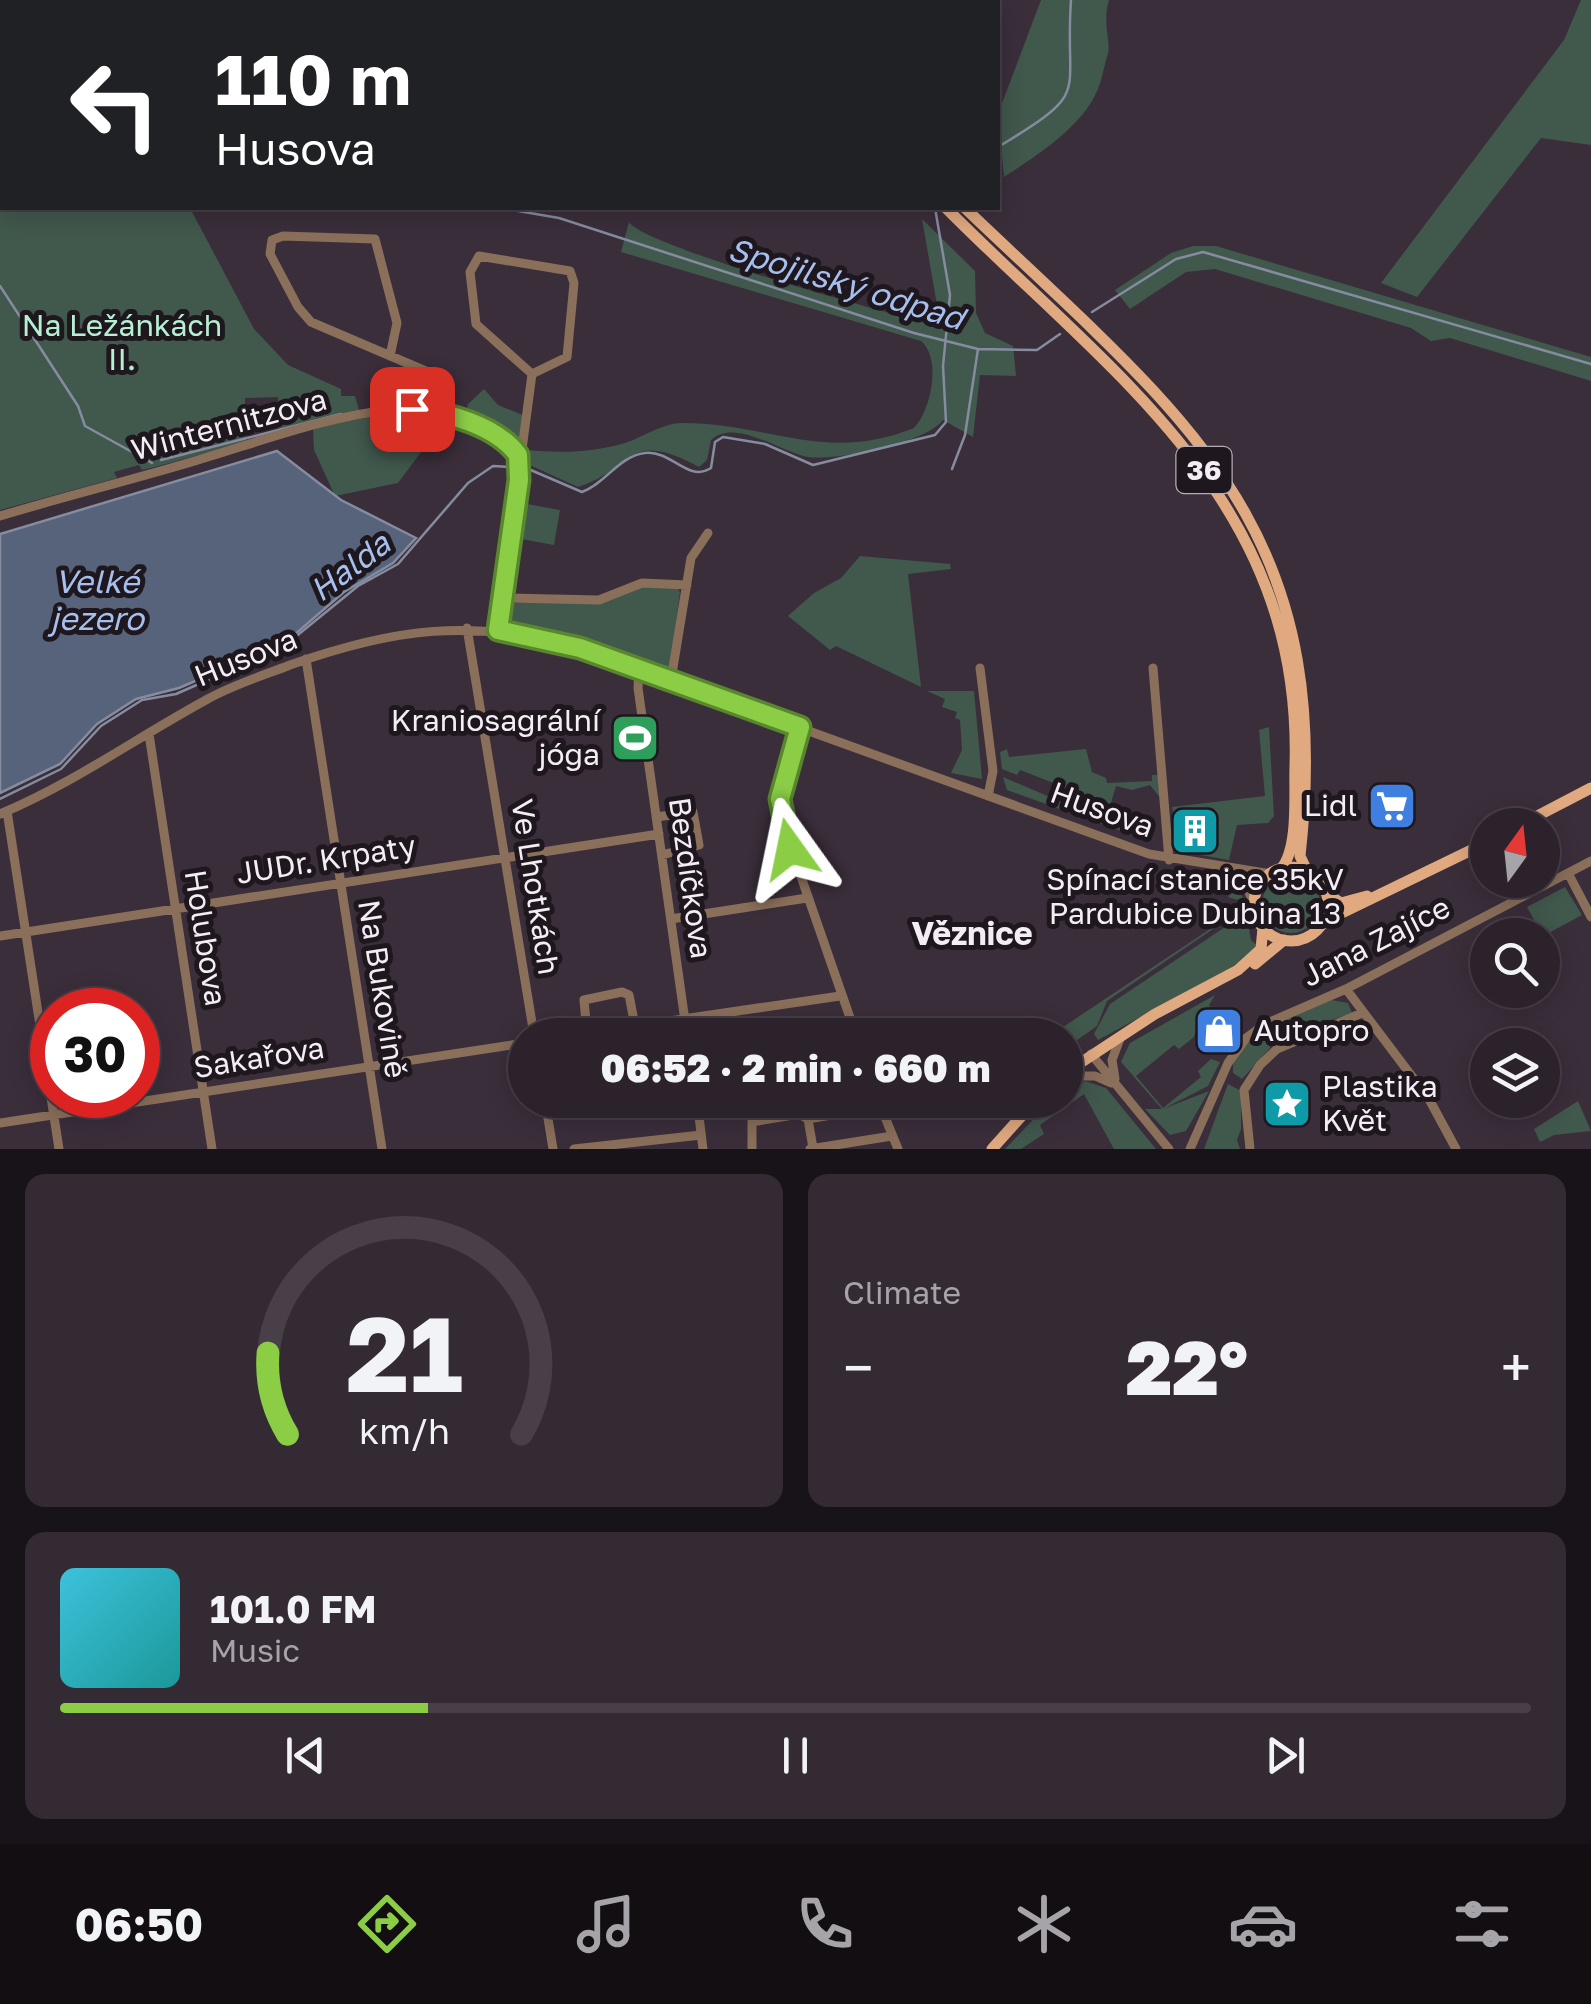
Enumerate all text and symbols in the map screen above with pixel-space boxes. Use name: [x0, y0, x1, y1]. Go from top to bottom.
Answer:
text: 110 m: [215, 36, 411, 120]
icon: left: [50, 40, 180, 170]
text: Husova: [215, 121, 376, 175]
water label: Spojilský odpad: [724, 229, 972, 338]
park label: Na Ležánkách II.: [22, 307, 222, 377]
pin: [370, 367, 455, 452]
street label: Winternitzova: [127, 381, 330, 467]
icon: arrive: [385, 382, 440, 437]
road number: 36: [1176, 447, 1232, 493]
water label: Halda: [302, 523, 398, 608]
water label: Velké jezero: [47, 562, 145, 637]
street label: Husova: [189, 620, 302, 694]
place label: Kraniosagrální jóga: [391, 702, 602, 772]
sports icon: Kraniosagrální jóga: [609, 712, 661, 764]
street label: Husova: [1046, 774, 1159, 844]
supermarket icon: Lidl: [1366, 780, 1418, 832]
place label: Lidl: [1304, 787, 1357, 823]
street label: Bezdíčkova: [662, 795, 720, 961]
street label: Ve Lhotkách: [504, 797, 568, 977]
position arrow: [738, 797, 842, 901]
building icon: Spínací stanice 35kV Pardubice Dubina 13: [1169, 805, 1221, 857]
north arrow: [1470, 808, 1560, 898]
map controls: [1470, 808, 1560, 1118]
street label: JUDr. Krpaty: [234, 827, 418, 891]
place label: Spínací stanice 35kV Pardubice Dubina 13: [1046, 861, 1344, 931]
street label: Holubova: [177, 867, 235, 1008]
street label: Jana Zajíce: [1296, 888, 1456, 994]
street label: Na Bukovině: [351, 897, 415, 1081]
district label: Věznice: [911, 914, 1033, 952]
button: search: [1470, 918, 1560, 1008]
speed limit sign: 30: [30, 988, 160, 1118]
shop icon: Autopro: [1193, 1005, 1245, 1057]
place label: Autopro: [1254, 1012, 1370, 1048]
button: layers: [1470, 1028, 1560, 1118]
street label: Sakařova: [191, 1029, 327, 1085]
text: 06:52 · 2 min · 660 m: [601, 1045, 990, 1090]
place label: Plastika Květ: [1322, 1068, 1438, 1138]
place icon: Plastika Květ: [1261, 1078, 1313, 1130]
text: Climate: [843, 1273, 961, 1311]
text: 21: [345, 1290, 463, 1415]
text: 22°: [1126, 1321, 1248, 1412]
text: −: [843, 1334, 873, 1400]
text: +: [1501, 1334, 1531, 1400]
text: km/h: [359, 1409, 449, 1452]
text: 101.0 FM: [210, 1586, 377, 1631]
text: Music: [210, 1631, 300, 1669]
icon: previous: [278, 1728, 333, 1783]
icon: pause: [768, 1728, 823, 1783]
icon: next: [1258, 1728, 1313, 1783]
icon: directions: [352, 1889, 422, 1959]
icon: music: [571, 1889, 641, 1959]
icon: phone: [790, 1889, 860, 1959]
icon: climate: [1009, 1889, 1079, 1959]
icon: car: [1228, 1889, 1298, 1959]
icon: filters: [1447, 1889, 1517, 1959]
text: 06:50: [74, 1897, 203, 1951]

